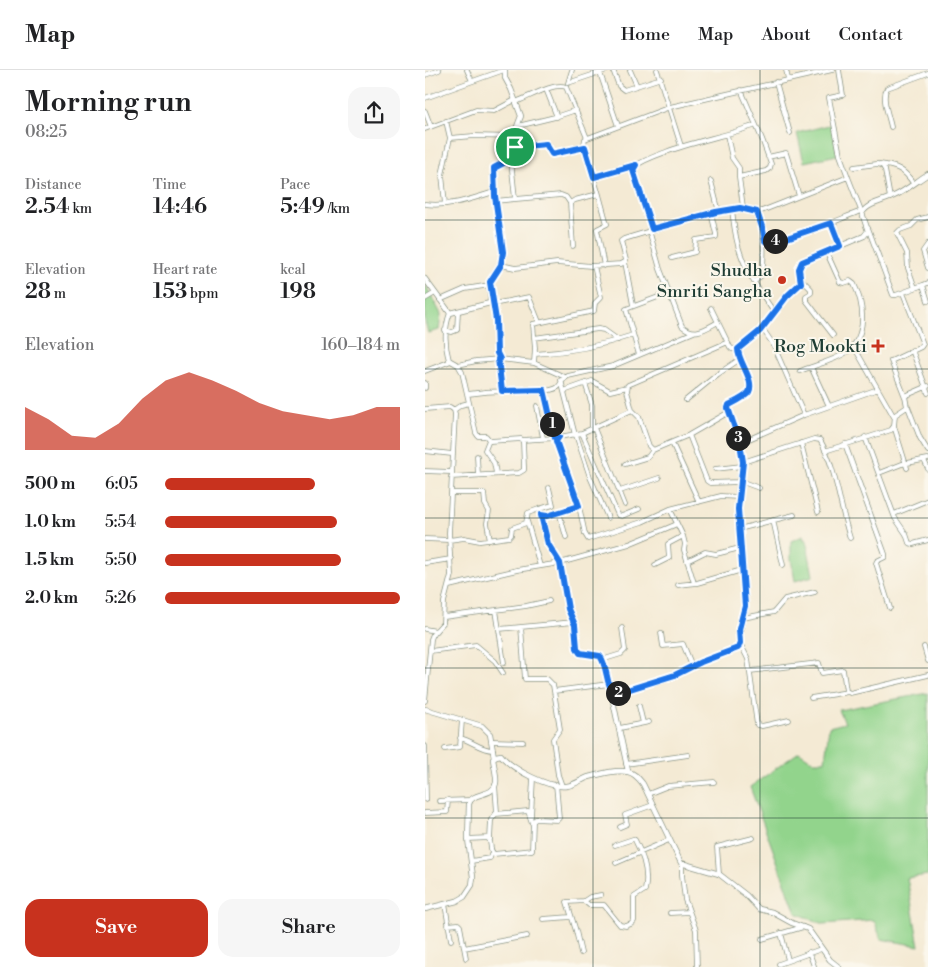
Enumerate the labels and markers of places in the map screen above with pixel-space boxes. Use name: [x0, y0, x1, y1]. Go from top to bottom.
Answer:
pin: [494, 126, 536, 168]
pin: 4: [763, 228, 787, 254]
place label: Shudha Smriti Sangha: [657, 259, 773, 303]
marker: Shudha Smriti Sangha: [776, 274, 788, 286]
place label: Rog Mookti: [774, 335, 867, 358]
marker: Rog Mookti: [871, 339, 885, 353]
pin: 1: [539, 412, 565, 436]
pin: 3: [725, 426, 751, 450]
pin: 2: [605, 680, 631, 706]

